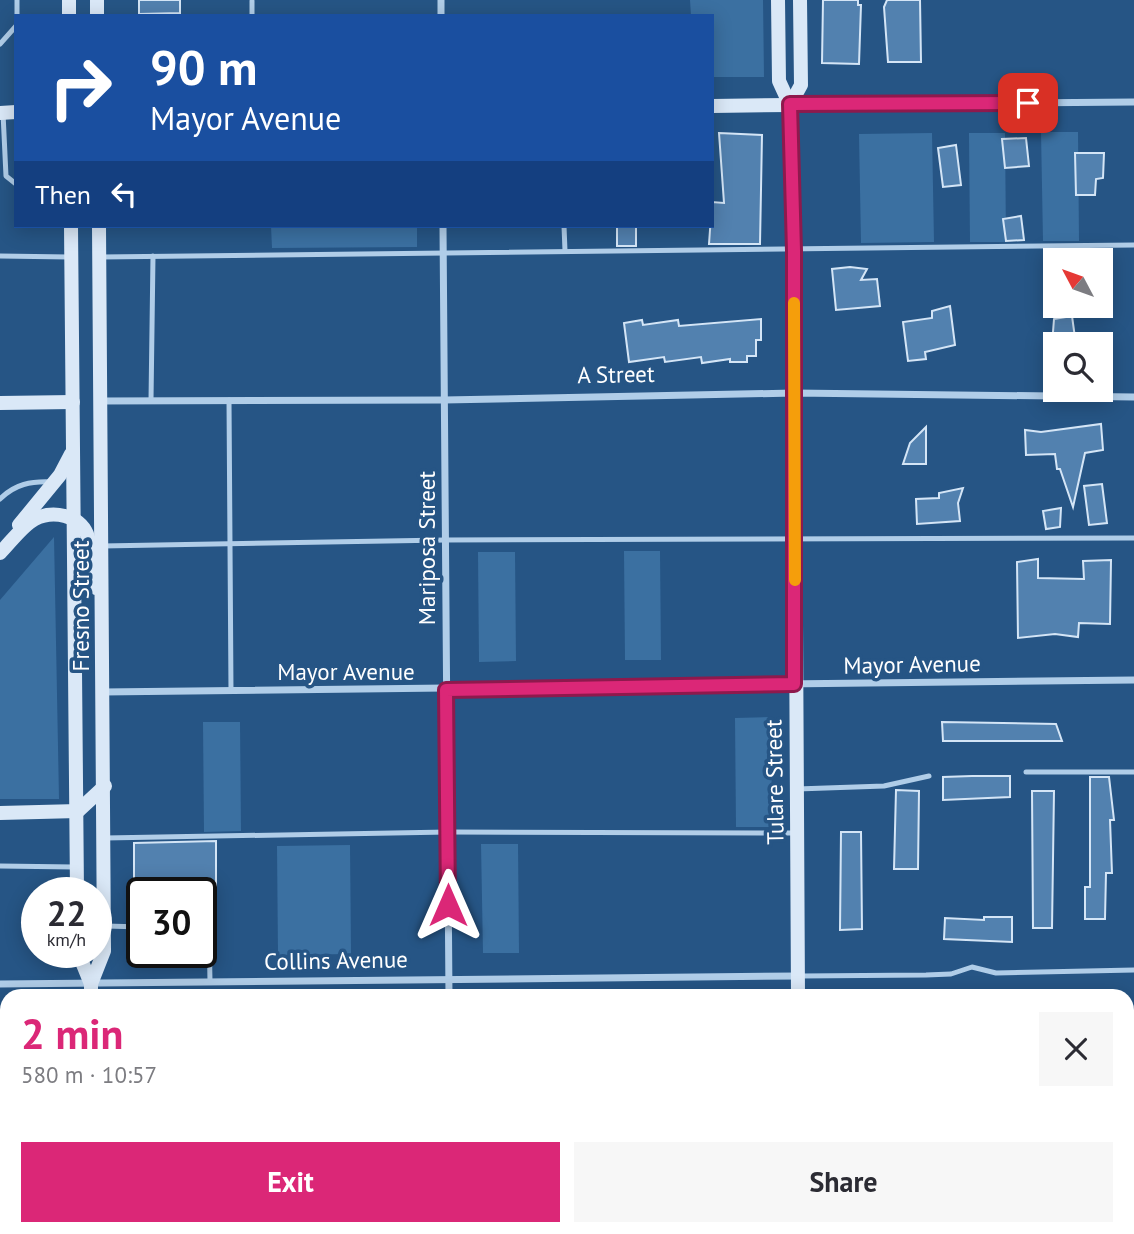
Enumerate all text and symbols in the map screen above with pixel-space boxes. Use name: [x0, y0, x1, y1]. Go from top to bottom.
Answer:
text: 90 m: [150, 35, 257, 99]
icon: right: [35, 42, 126, 133]
pin: [998, 73, 1058, 133]
icon: arrive: [1009, 84, 1047, 122]
text: Mayor Avenue: [150, 97, 341, 139]
icon: left: [105, 175, 143, 213]
text: Then: [35, 178, 91, 211]
north arrow: [1043, 248, 1113, 318]
map controls: [1043, 248, 1113, 402]
button: search: [1043, 332, 1113, 402]
street label: A Street: [577, 359, 655, 389]
street label: Mariposa Street: [412, 471, 441, 625]
street label: Fresno Street: [66, 540, 95, 671]
street label: Mayor Avenue: [843, 648, 981, 680]
street label: Mayor Avenue: [277, 657, 415, 686]
street label: Tulare Street: [758, 719, 790, 845]
position arrow: [411, 868, 485, 942]
speed limit sign: 30: [126, 877, 217, 968]
text: 22: [47, 890, 86, 936]
text: km/h: [47, 928, 86, 951]
street label: Collins Avenue: [264, 944, 408, 976]
text: 2 min: [21, 1006, 123, 1061]
button: close: [1039, 1012, 1113, 1086]
text: 580 m · 10:57: [21, 1060, 157, 1089]
button: Exit: [21, 1142, 560, 1222]
button: Share: [574, 1142, 1113, 1222]

